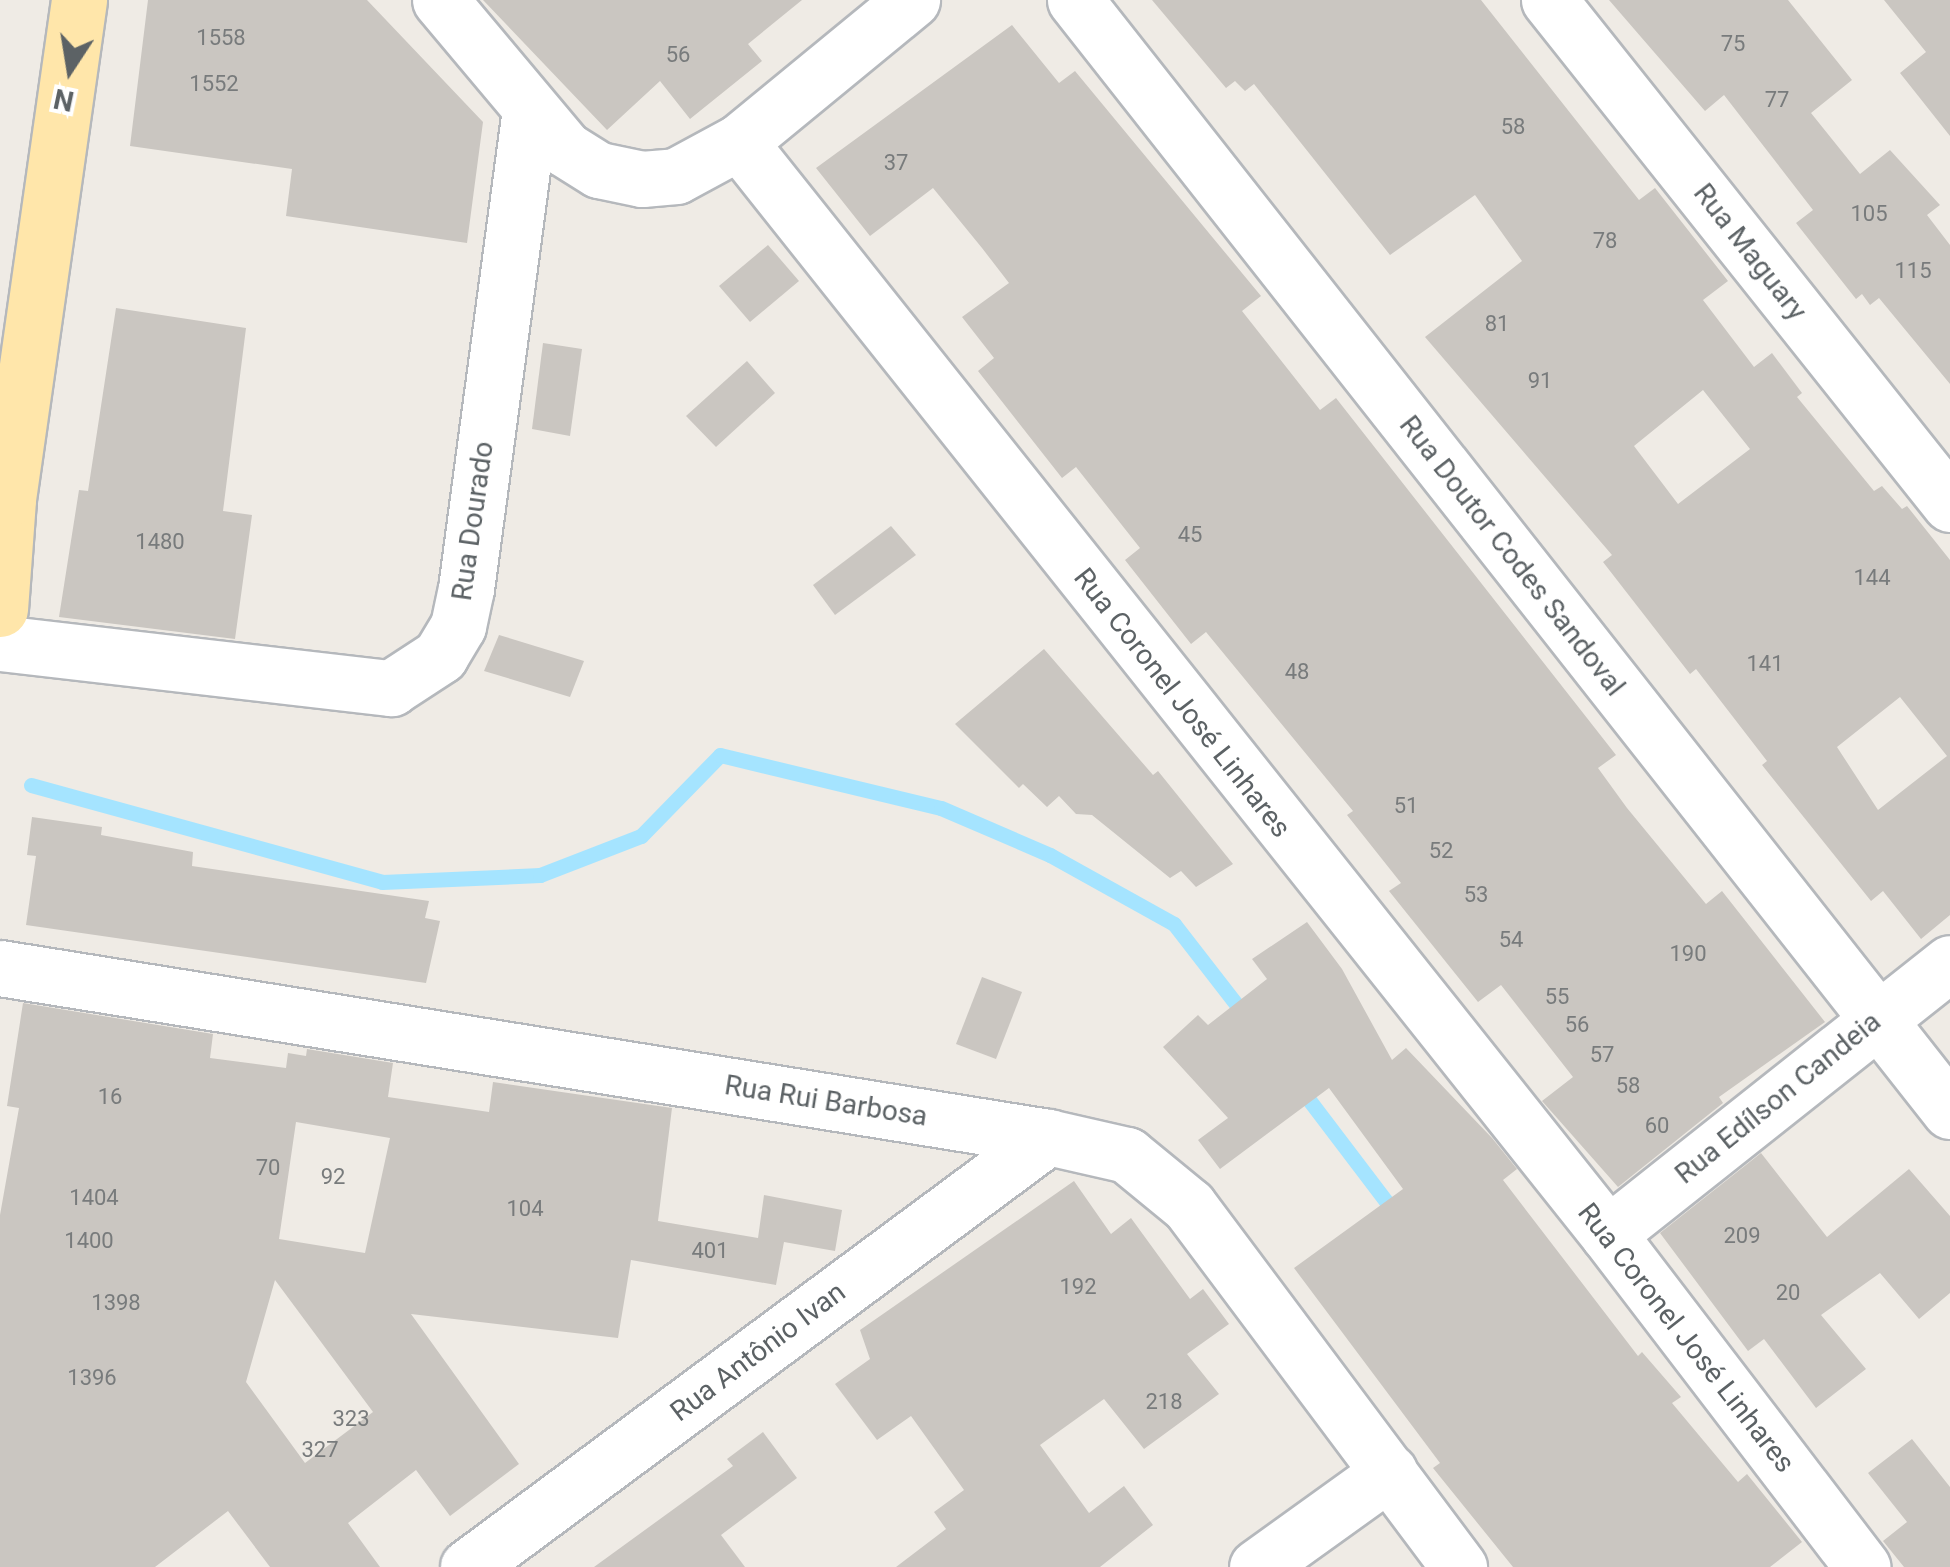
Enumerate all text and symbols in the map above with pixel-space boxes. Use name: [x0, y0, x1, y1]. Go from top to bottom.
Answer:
north arrow: [20, 20, 120, 120]
house number: 1558: [196, 25, 246, 51]
house number: 75: [1721, 31, 1745, 57]
house number: 56: [666, 42, 690, 68]
house number: 1552: [189, 71, 239, 97]
text: N: [51, 82, 77, 118]
house number: 77: [1765, 87, 1789, 113]
house number: 58: [1501, 114, 1525, 140]
house number: 37: [884, 150, 908, 176]
street label: Rua Maguary: [1686, 177, 1814, 327]
house number: 105: [1850, 201, 1888, 227]
house number: 78: [1593, 228, 1617, 254]
house number: 115: [1894, 258, 1932, 284]
house number: 81: [1485, 311, 1509, 337]
house number: 91: [1528, 368, 1552, 394]
street label: Rua Doutor Codes Sandoval: [1392, 409, 1632, 703]
street label: Rua Dourado: [445, 439, 501, 603]
house number: 45: [1178, 522, 1202, 548]
house number: 1480: [135, 529, 185, 555]
street label: Rua Coronel José Linhares: [1066, 562, 1298, 844]
house number: 144: [1853, 565, 1891, 591]
house number: 141: [1746, 651, 1784, 677]
house number: 48: [1285, 659, 1309, 685]
house number: 51: [1394, 793, 1418, 819]
house number: 52: [1429, 838, 1453, 864]
house number: 53: [1464, 882, 1488, 908]
house number: 54: [1499, 927, 1523, 953]
house number: 190: [1669, 941, 1707, 967]
house number: 55: [1545, 984, 1569, 1010]
street label: Rua Edílson Candeia: [1669, 1005, 1887, 1191]
house number: 56: [1565, 1012, 1589, 1038]
house number: 57: [1590, 1042, 1614, 1068]
street label: Rua Rui Barbosa: [722, 1068, 930, 1134]
house number: 58: [1616, 1073, 1640, 1099]
house number: 16: [98, 1084, 122, 1110]
house number: 60: [1645, 1113, 1669, 1139]
house number: 70: [256, 1155, 280, 1181]
house number: 92: [321, 1164, 345, 1190]
house number: 1404: [69, 1185, 119, 1211]
house number: 104: [506, 1196, 544, 1222]
street label: Rua Coronel José Linhares: [1570, 1197, 1802, 1479]
house number: 209: [1723, 1223, 1761, 1249]
house number: 1400: [64, 1228, 114, 1254]
house number: 401: [691, 1238, 729, 1264]
house number: 192: [1059, 1274, 1097, 1300]
street label: Rua Antônio Ivan: [664, 1275, 852, 1429]
house number: 20: [1776, 1280, 1800, 1306]
house number: 1398: [91, 1290, 141, 1316]
house number: 1396: [67, 1365, 117, 1391]
house number: 218: [1145, 1389, 1183, 1415]
house number: 323: [332, 1406, 370, 1432]
house number: 327: [301, 1437, 339, 1463]

